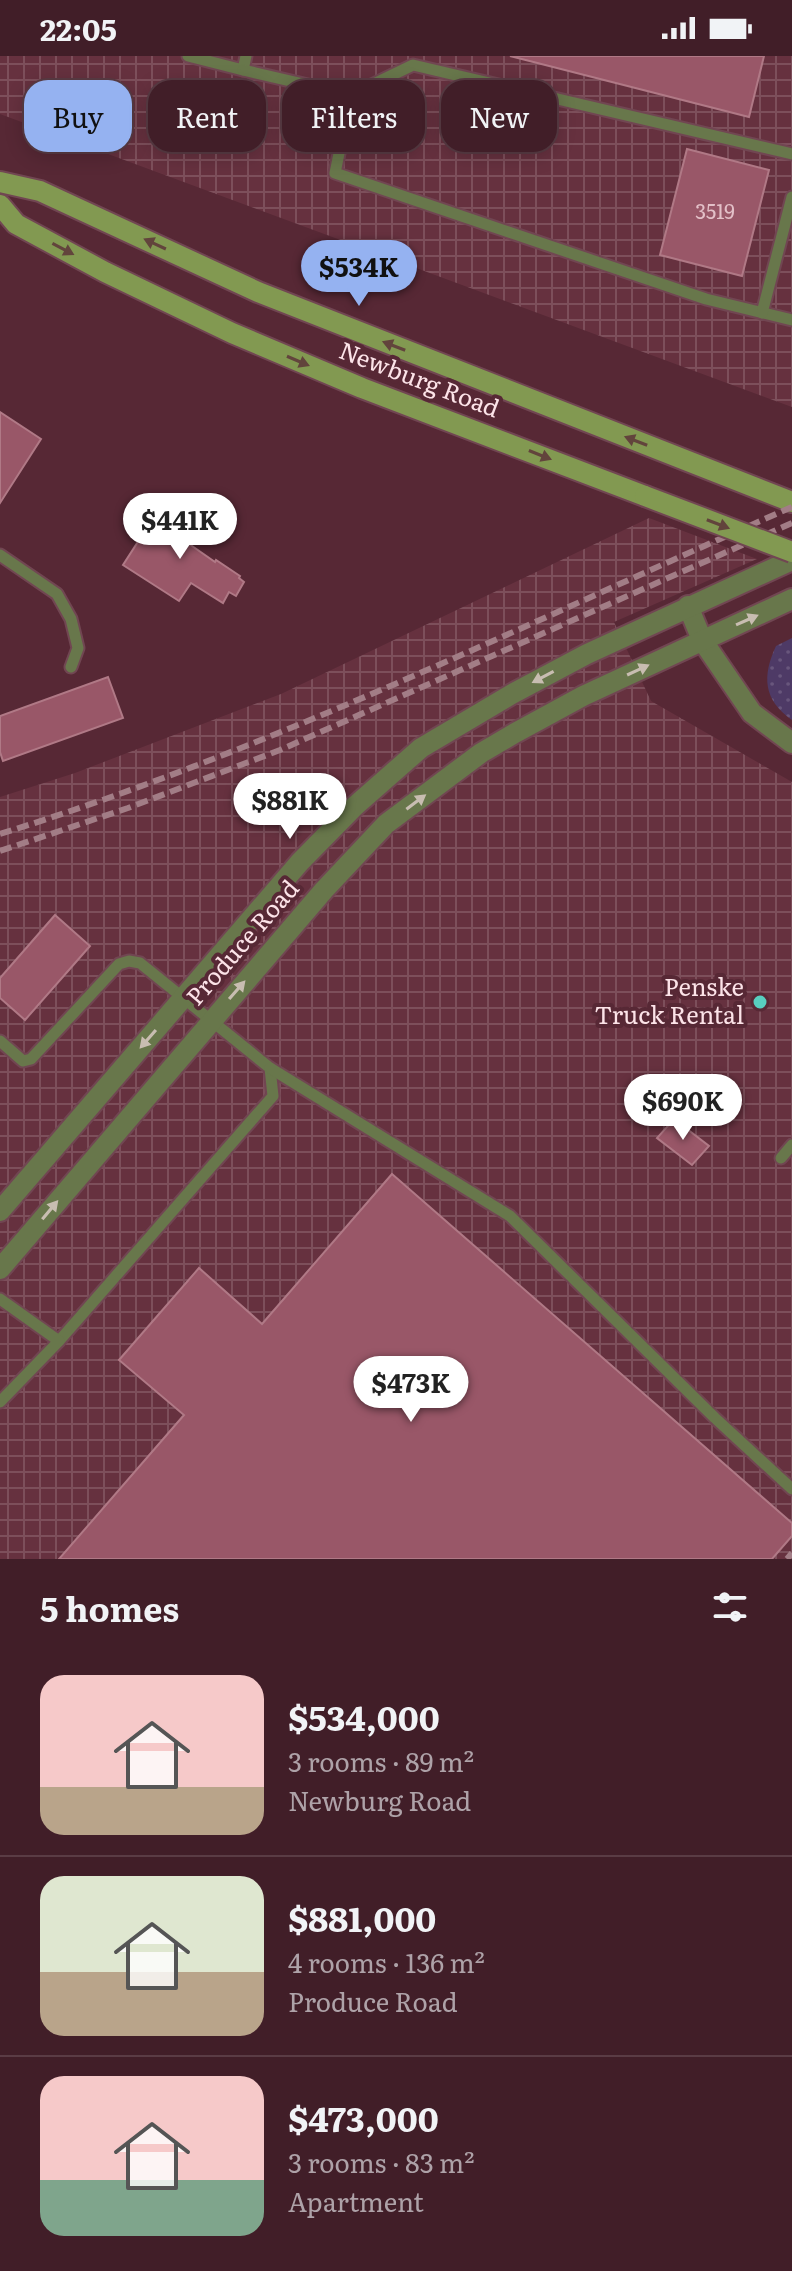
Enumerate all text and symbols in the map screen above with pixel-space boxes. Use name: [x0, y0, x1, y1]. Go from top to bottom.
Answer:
text: 22:05: [40, 6, 117, 50]
chip: Buy: [24, 80, 132, 152]
chip: Rent: [148, 80, 266, 152]
chip: Filters: [282, 80, 425, 152]
chip: New: [441, 80, 557, 152]
house number: 3519: [695, 195, 735, 225]
one-way arrow: [143, 237, 166, 251]
pin: $534K: [303, 240, 415, 308]
one-way arrow: [52, 242, 74, 256]
text: $534K: [319, 246, 399, 285]
street label: Newburg Road: [335, 331, 505, 424]
one-way arrow: [382, 339, 406, 352]
one-way arrow: [286, 354, 310, 367]
one-way arrow: [624, 434, 648, 447]
one-way arrow: [528, 448, 552, 461]
pin: $441K: [124, 493, 236, 561]
text: $441K: [141, 499, 219, 538]
one-way arrow: [706, 518, 730, 531]
one-way arrow: [735, 613, 759, 627]
one-way arrow: [627, 663, 650, 677]
one-way arrow: [531, 671, 554, 684]
pin: $881K: [234, 773, 346, 841]
text: $881K: [251, 779, 329, 818]
one-way arrow: [405, 795, 426, 811]
street label: Produce Road: [177, 871, 306, 1012]
place label: Penske Truck Rental: [595, 968, 744, 1031]
one-way arrow: [228, 980, 245, 1000]
marker: Penske Truck Rental: [751, 993, 769, 1011]
one-way arrow: [140, 1028, 157, 1048]
pin: $690K: [627, 1074, 739, 1142]
text: $690K: [642, 1080, 724, 1119]
one-way arrow: [41, 1200, 58, 1220]
pin: $473K: [355, 1356, 467, 1424]
text: $473K: [371, 1362, 451, 1401]
text: 5 homes: [40, 1582, 179, 1632]
icon: filters: [708, 1585, 752, 1629]
text: $534,000: [288, 1691, 440, 1741]
icon: home: [104, 1707, 200, 1803]
text: 3 rooms · 89 m²: [288, 1741, 474, 1780]
text: Newburg Road: [288, 1780, 471, 1819]
text: $881,000: [288, 1892, 436, 1942]
icon: home: [104, 1908, 200, 2004]
text: 4 rooms · 136 m²: [288, 1942, 485, 1981]
text: Produce Road: [288, 1981, 458, 2020]
text: $473,000: [288, 2092, 439, 2142]
icon: home: [104, 2108, 200, 2204]
text: 3 rooms · 83 m²: [288, 2142, 474, 2181]
text: Apartment: [288, 2181, 424, 2220]

